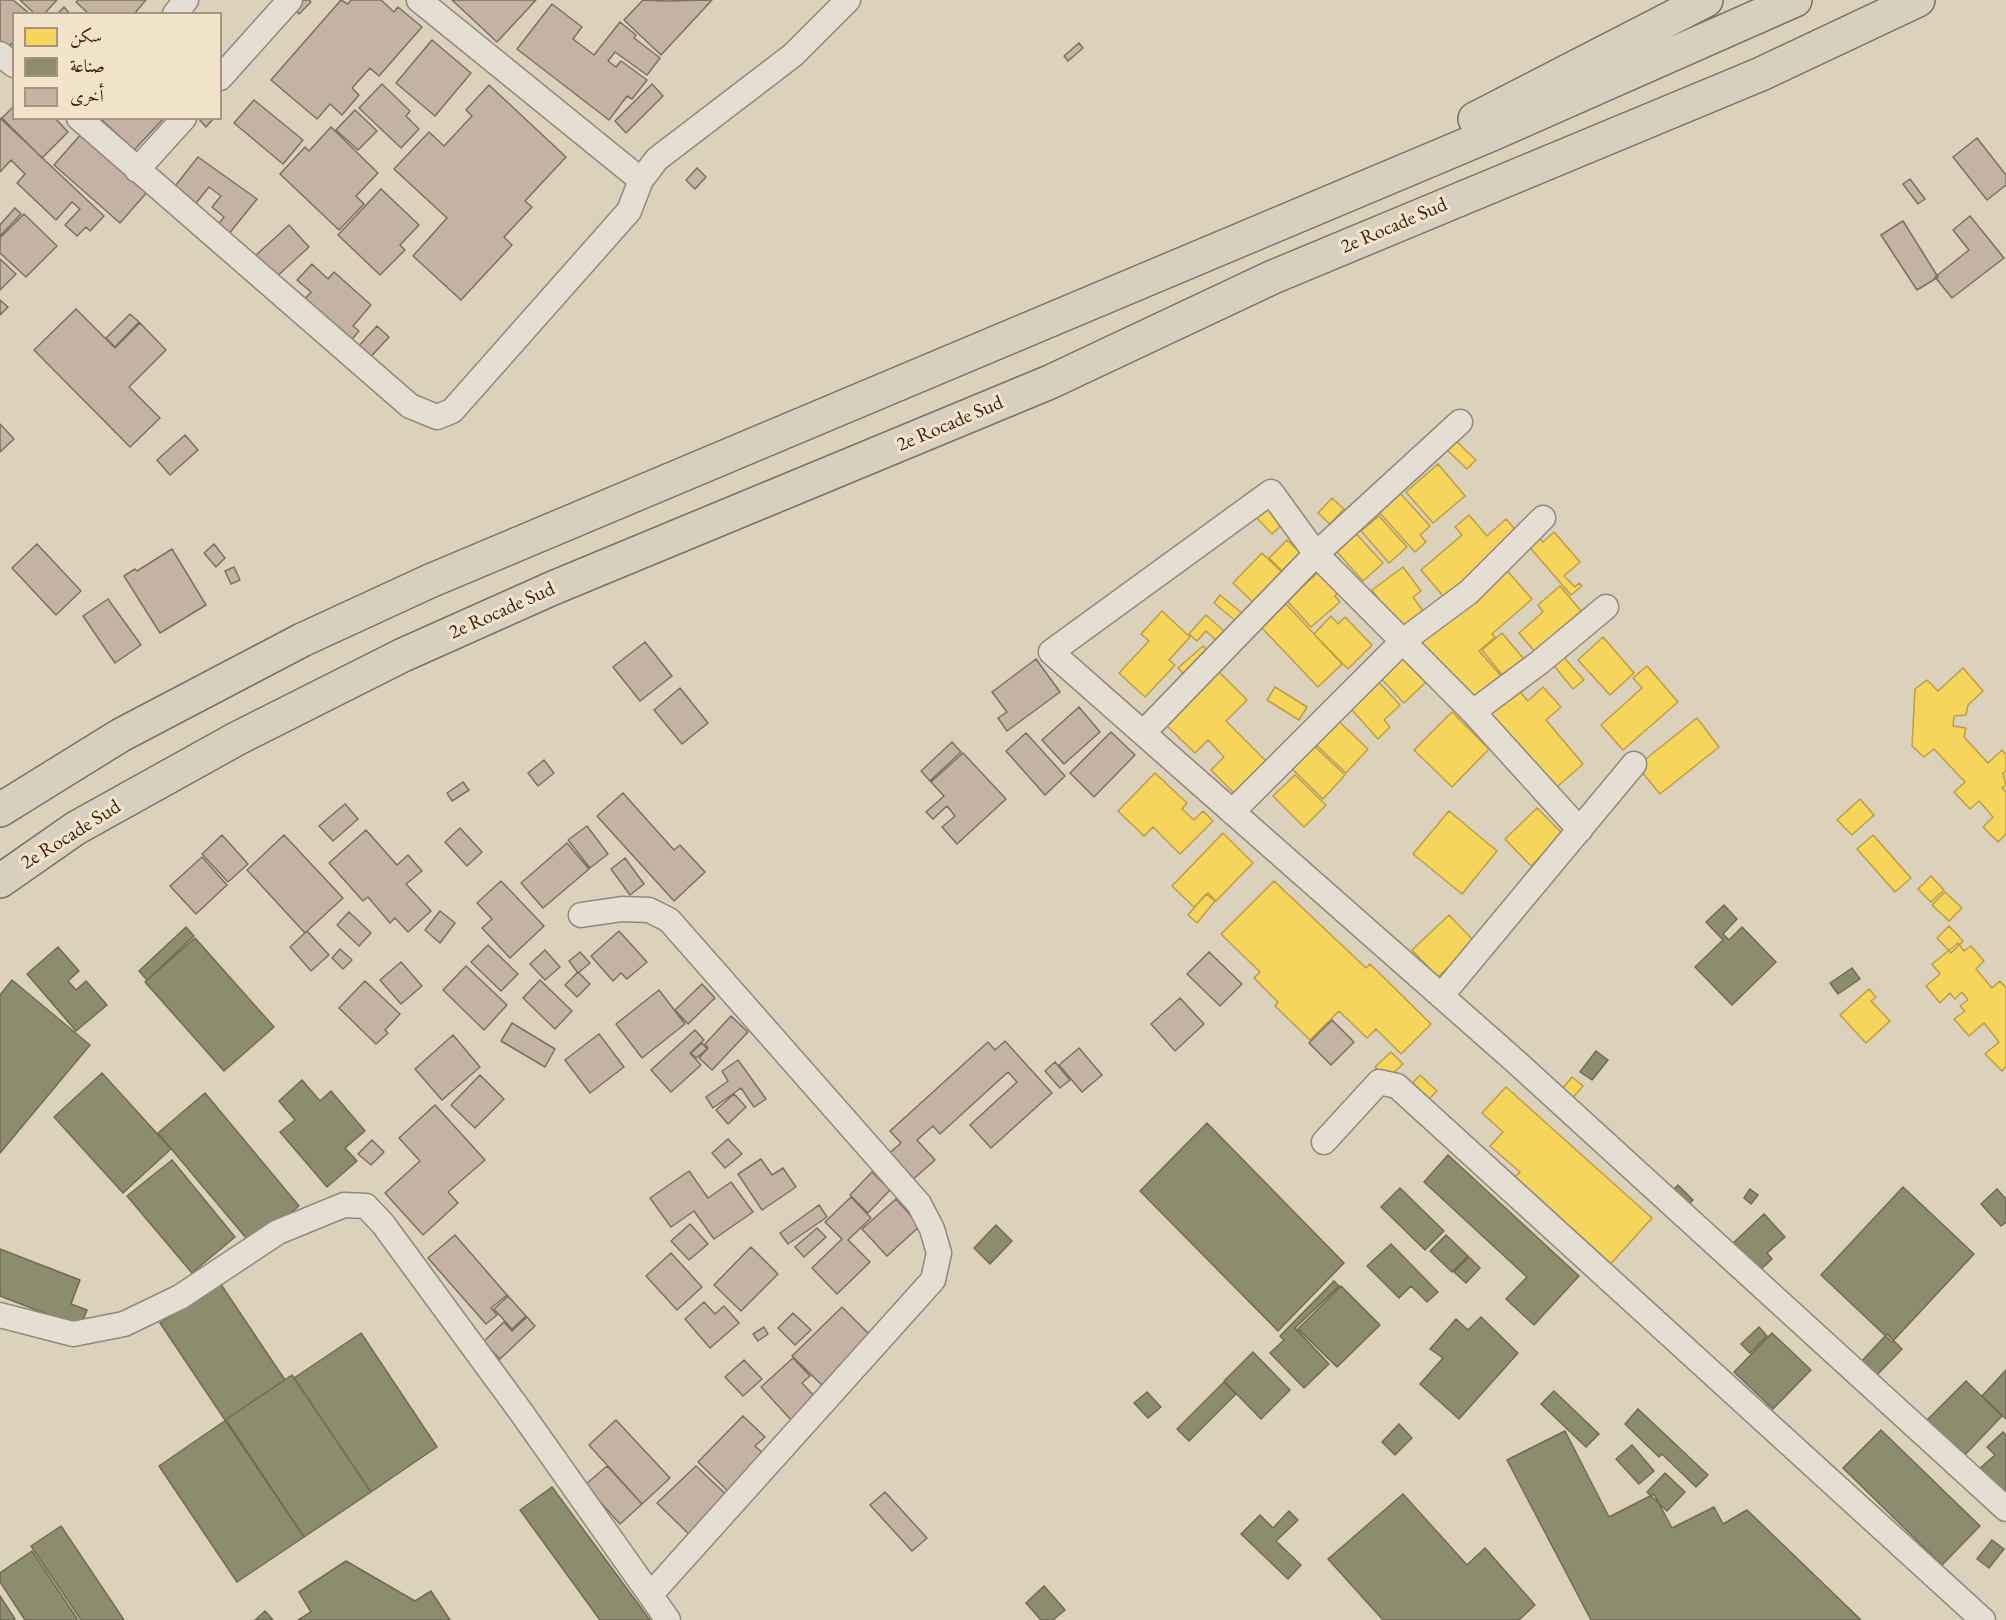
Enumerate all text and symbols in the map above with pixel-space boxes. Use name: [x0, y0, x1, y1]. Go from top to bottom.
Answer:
legend: [12, 12, 222, 120]
text: سكن: [70, 24, 102, 47]
text: صناعة: [70, 54, 105, 77]
text: أخرى: [70, 84, 104, 107]
street label: 2e Rocade Sud: [1337, 193, 1451, 259]
street label: 2e Rocade Sud: [893, 391, 1007, 457]
street label: 2e Rocade Sud: [445, 577, 559, 645]
street label: 2e Rocade Sud: [17, 795, 125, 875]

